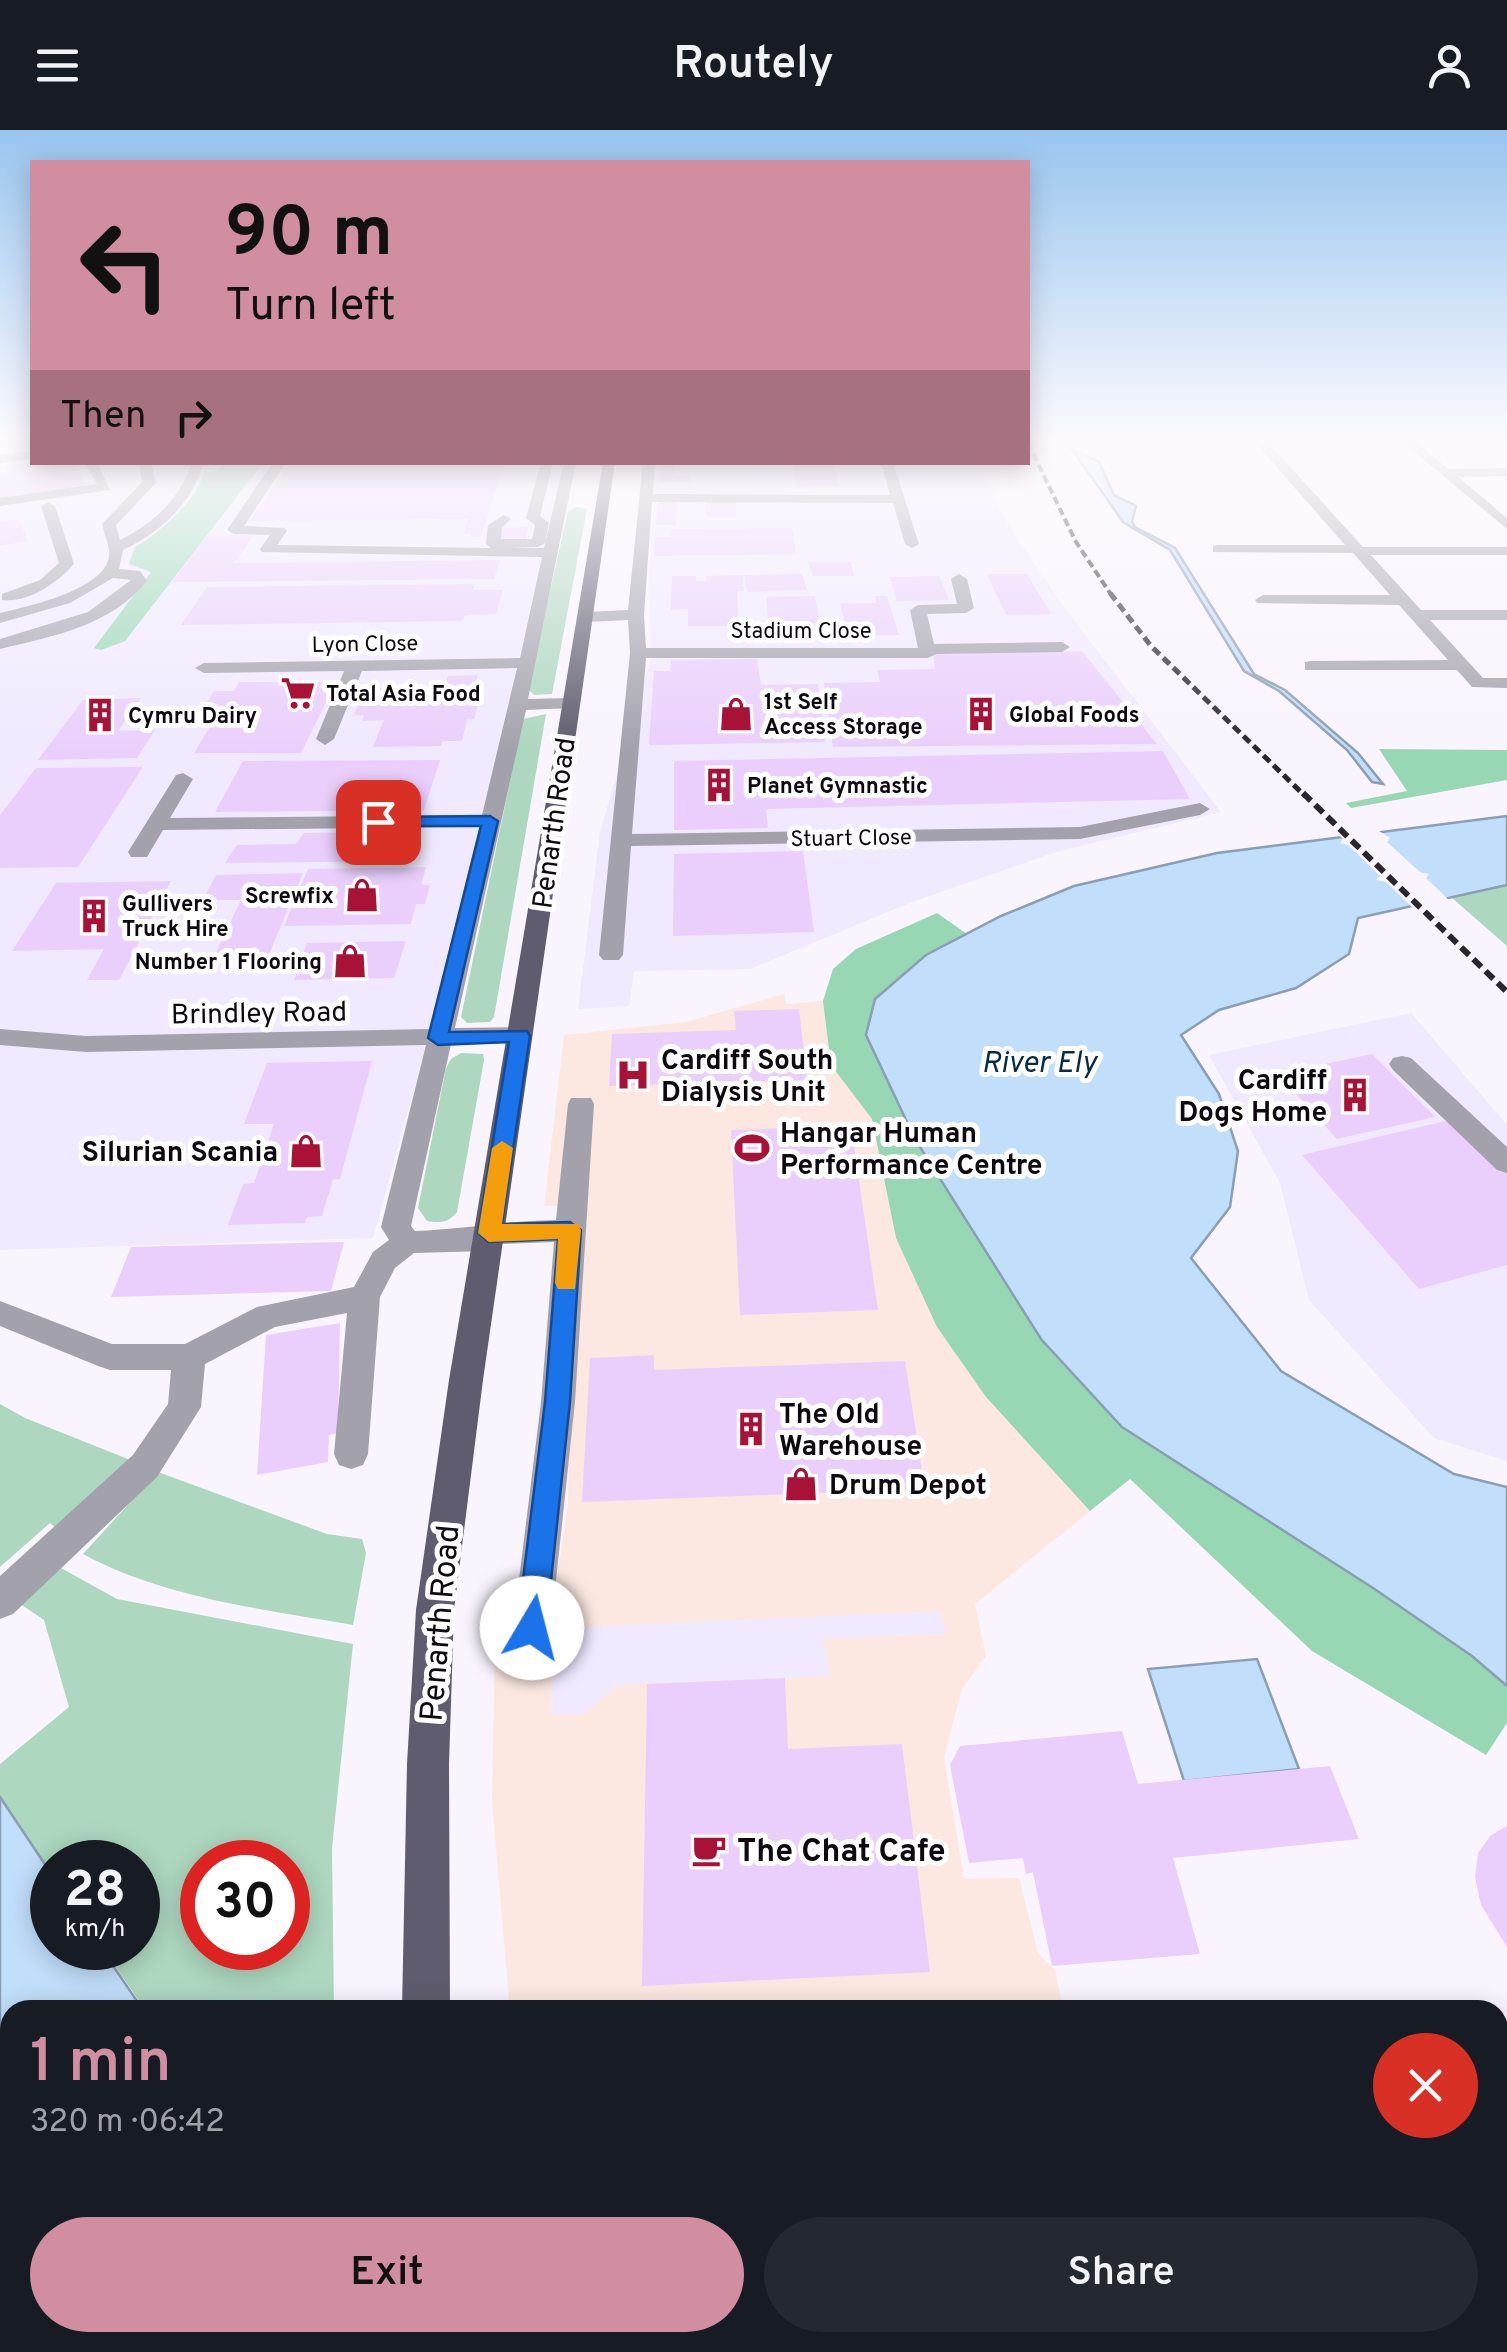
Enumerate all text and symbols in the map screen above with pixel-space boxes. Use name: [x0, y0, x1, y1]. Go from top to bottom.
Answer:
text: Routely: [673, 37, 834, 94]
icon: menu: [30, 38, 85, 93]
icon: person: [1422, 38, 1477, 93]
text: 90 m: [225, 192, 393, 281]
icon: left: [60, 200, 190, 330]
text: Turn left: [225, 279, 396, 336]
icon: right: [166, 390, 221, 445]
text: Then: [60, 393, 146, 442]
street label: Stadium Close: [730, 619, 872, 646]
street label: Lyon Close: [311, 631, 419, 660]
supermarket icon: Total Asia Food: [279, 674, 317, 712]
place label: Total Asia Food: [326, 682, 481, 709]
place label: 1st Self Access Storage: [764, 690, 923, 742]
shop icon: 1st Self Access Storage: [717, 695, 755, 733]
building icon: Global Foods: [962, 695, 1000, 733]
building icon: Cymru Dairy: [81, 696, 119, 734]
place label: Global Foods: [1009, 703, 1140, 730]
place label: Cymru Dairy: [128, 704, 257, 731]
street label: Penarth Road: [526, 735, 586, 911]
building icon: Planet Gymnastic: [700, 766, 738, 804]
place label: Planet Gymnastic: [747, 774, 928, 801]
pin: [336, 780, 421, 865]
icon: arrive: [351, 795, 406, 850]
street label: Stuart Close: [790, 825, 912, 854]
shop icon: Screwfix: [343, 876, 381, 914]
place label: Screwfix: [245, 884, 334, 911]
place label: Gullivers Truck Hire: [122, 892, 228, 944]
building icon: Gullivers Truck Hire: [75, 897, 113, 935]
shop icon: Number 1 Flooring: [331, 942, 369, 980]
place label: Number 1 Flooring: [135, 950, 322, 977]
street label: Brindley Road: [171, 995, 347, 1035]
place label: Cardiff South Dialysis Unit: [661, 1044, 833, 1112]
water label: River Ely: [981, 1046, 1099, 1083]
hospital icon: Cardiff South Dialysis Unit: [614, 1056, 652, 1094]
place label: Cardiff Dogs Home: [1179, 1064, 1327, 1132]
building icon: Cardiff Dogs Home: [1336, 1076, 1374, 1114]
place label: Hangar Human Performance Centre: [780, 1117, 1042, 1185]
sports icon: Hangar Human Performance Centre: [733, 1129, 771, 1167]
shop icon: Silurian Scania: [287, 1132, 325, 1170]
place label: Silurian Scania: [82, 1136, 278, 1172]
place label: The Old Warehouse: [779, 1398, 922, 1466]
building icon: The Old Warehouse: [732, 1410, 770, 1448]
shop icon: Drum Depot: [782, 1465, 820, 1503]
place label: Drum Depot: [829, 1469, 987, 1505]
street label: Penarth Road: [413, 1523, 471, 1723]
position arrow: [480, 1576, 584, 1680]
cafe icon: The Chat Cafe: [690, 1831, 728, 1869]
place label: The Chat Cafe: [737, 1833, 946, 1873]
speed limit sign: 30: [180, 1840, 310, 1970]
text: 28: [64, 1861, 126, 1924]
text: km/h: [65, 1914, 125, 1946]
text: 1 min: [30, 2027, 171, 2103]
button: close: [1373, 2033, 1478, 2138]
text: 320 m · 06:42: [30, 2103, 225, 2143]
button: Exit: [30, 2217, 744, 2332]
button: Share: [764, 2217, 1478, 2332]

